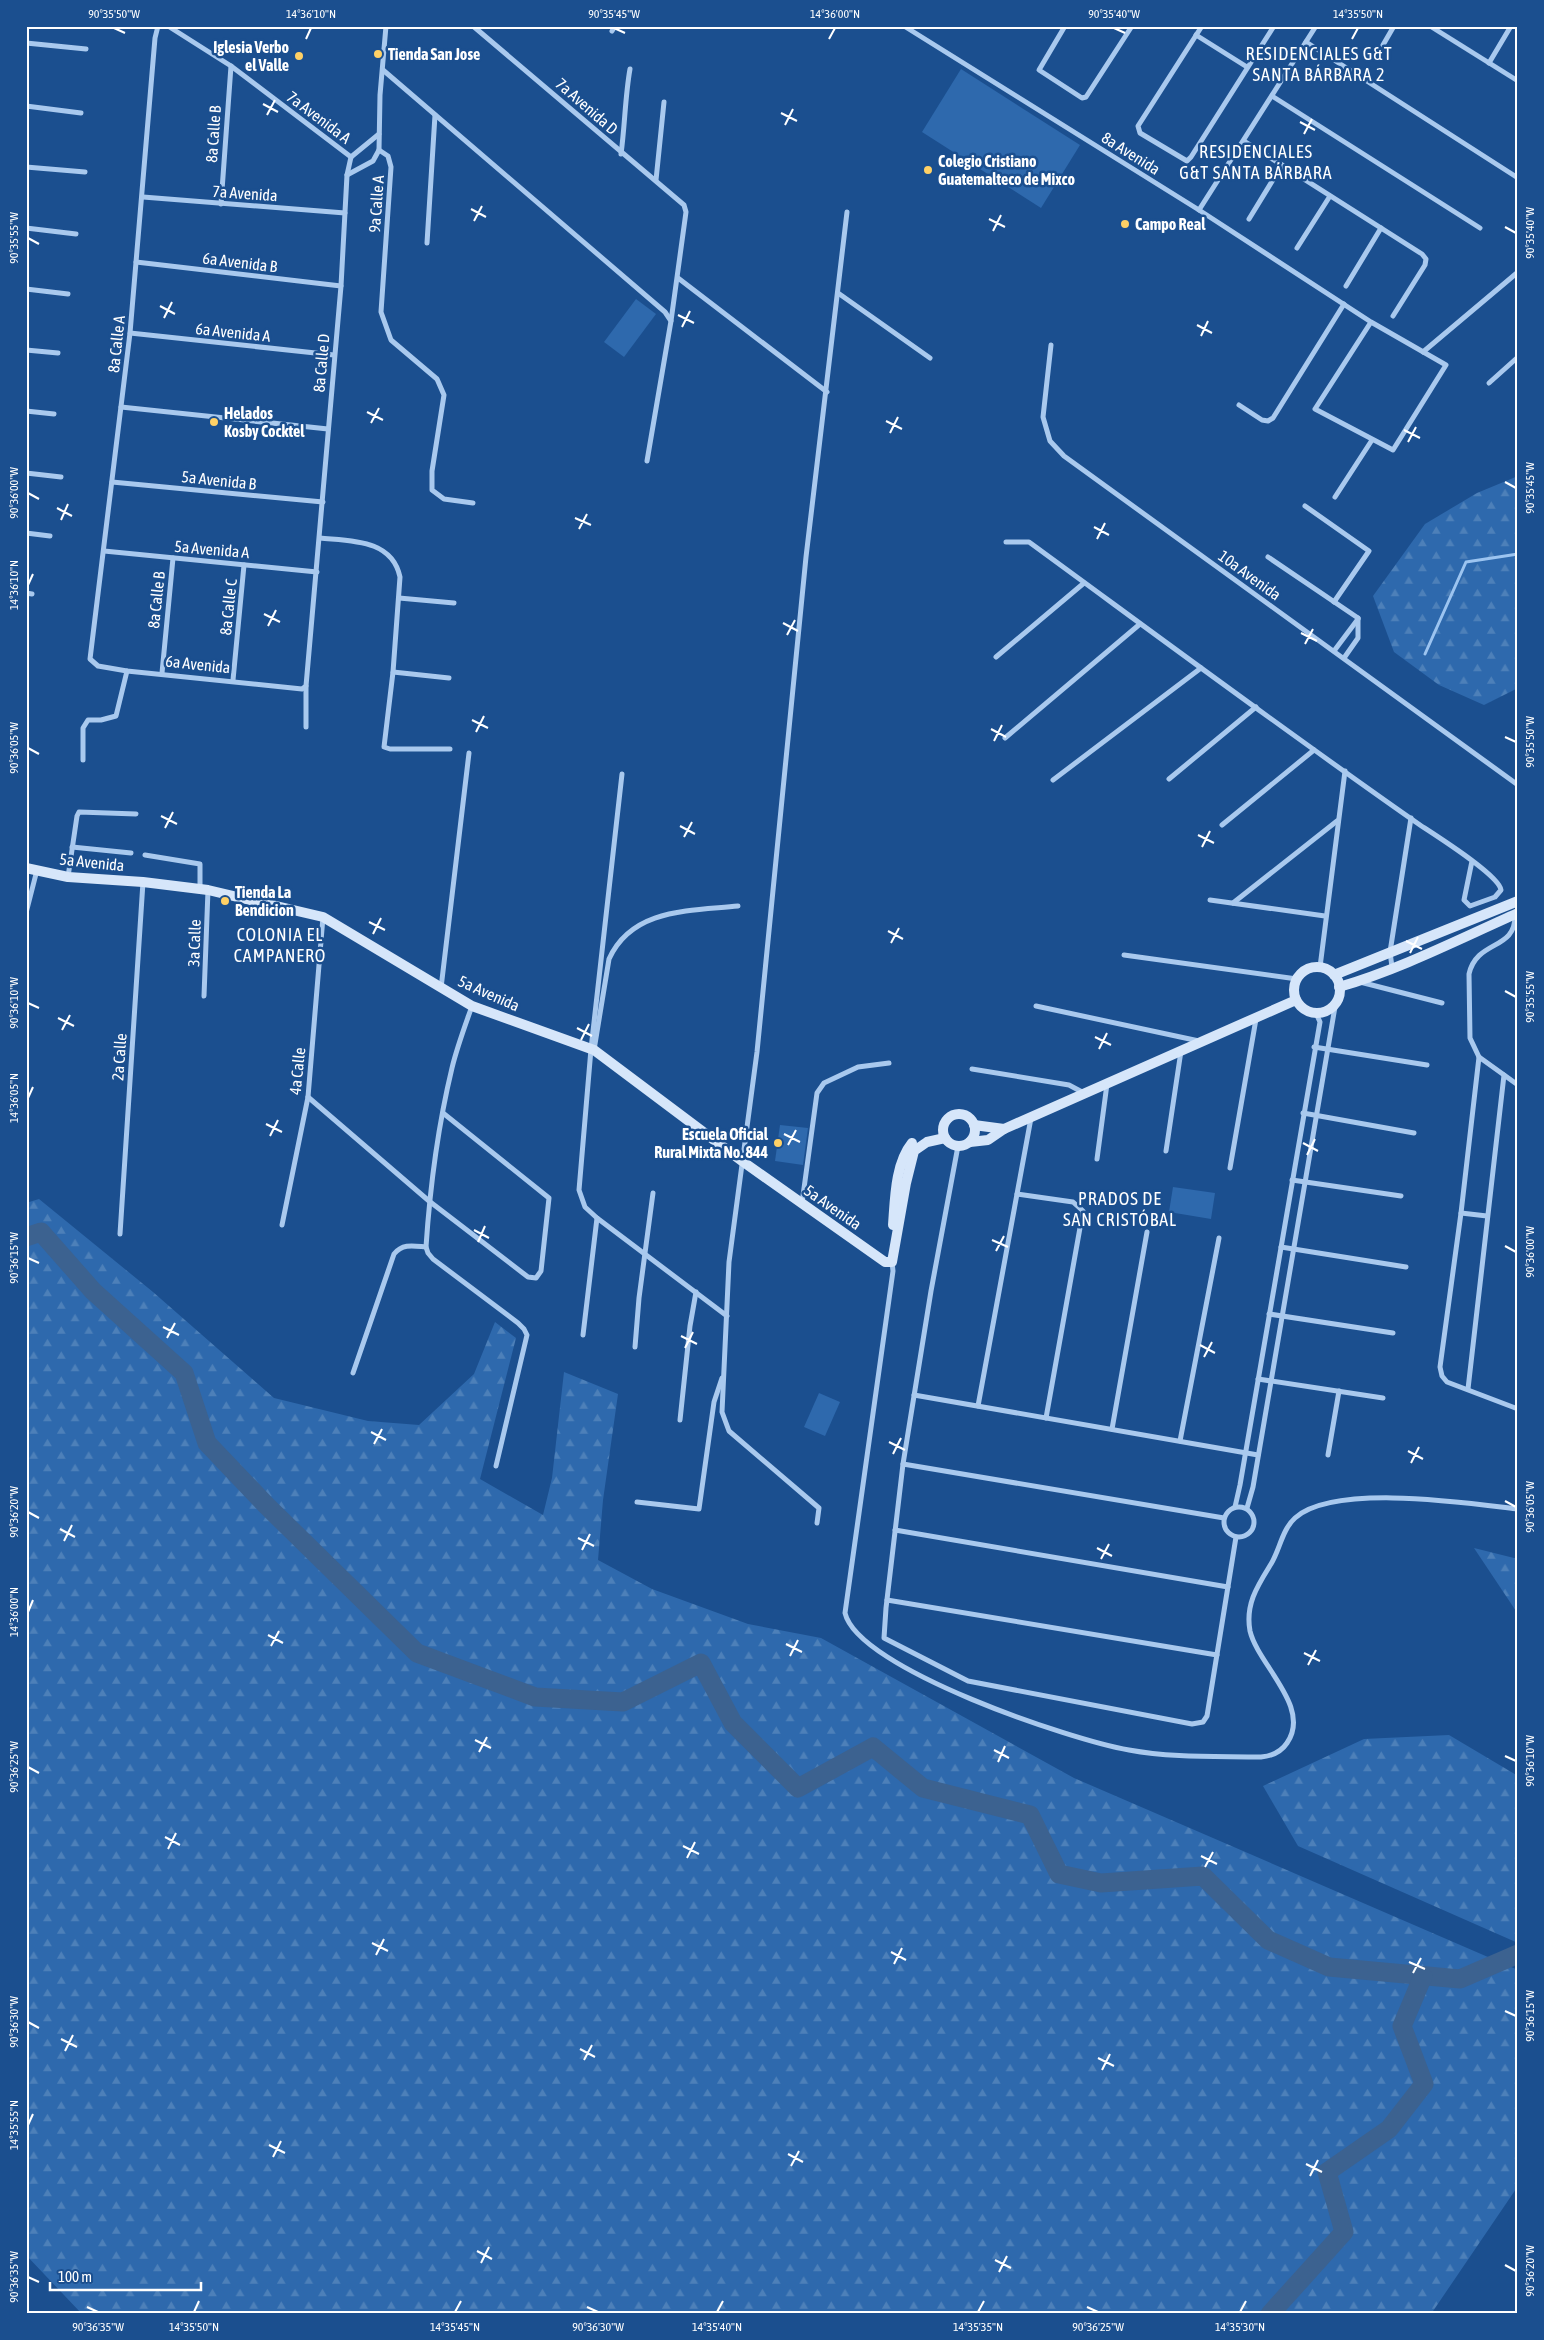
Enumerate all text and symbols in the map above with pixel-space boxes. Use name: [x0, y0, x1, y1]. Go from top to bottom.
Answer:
text: 90°35'50"W: [88, 7, 140, 21]
text: 14°36'10"N: [286, 7, 336, 21]
text: 90°35'45"W: [588, 7, 640, 21]
text: 14°36'00"N: [810, 7, 860, 21]
text: 90°35'40"W: [1088, 7, 1140, 21]
text: 14°35'50"N: [1333, 7, 1383, 21]
place label: Iglesia Verbo el Valle: [213, 38, 289, 74]
district label: RESIDENCIALES G&T SANTA BÁRBARA 2: [1245, 43, 1393, 85]
place label: Tienda San Jose: [388, 45, 480, 63]
marker: Tienda San Jose: [372, 48, 384, 60]
marker: Iglesia Verbo el Valle: [293, 50, 305, 62]
street label: 7a Avenida D: [552, 74, 622, 138]
street label: 7a Avenida A: [284, 87, 355, 147]
street label: 8a Calle B: [202, 104, 224, 163]
street label: 8a Avenida: [1099, 128, 1163, 178]
district label: RESIDENCIALES G&T SANTA BÁRBARA: [1179, 141, 1333, 183]
place label: Colegio Cristiano Guatemalteco de Mixco: [938, 152, 1075, 188]
marker: Colegio Cristiano Guatemalteco de Mixco: [922, 164, 934, 176]
street label: 9a Calle A: [365, 175, 387, 233]
street label: 7a Avenida: [212, 182, 278, 204]
text: 90°35'40"W: [1523, 207, 1537, 259]
text: 90°35'55"W: [7, 212, 21, 264]
place label: Campo Real: [1135, 215, 1206, 233]
marker: Campo Real: [1119, 218, 1131, 230]
street label: 6a Avenida B: [202, 249, 279, 276]
street label: 8a Calle A: [104, 314, 128, 373]
street label: 6a Avenida A: [195, 319, 271, 345]
street label: 8a Calle D: [309, 333, 333, 393]
place label: Helados Kosby Cocktel: [224, 404, 305, 440]
marker: Helados Kosby Cocktel: [208, 416, 220, 428]
text: 90°35'45"W: [1523, 462, 1537, 514]
text: 90°36'00"W: [7, 467, 21, 519]
street label: 5a Avenida B: [181, 467, 258, 493]
street label: 5a Avenida A: [174, 537, 250, 561]
street label: 10a Avenida: [1215, 546, 1285, 604]
text: 14°36'10"N: [7, 560, 21, 610]
street label: 8a Calle B: [144, 570, 168, 629]
street label: 8a Calle C: [216, 578, 240, 636]
street label: 6a Avenida: [165, 652, 231, 676]
text: 90°35'50"W: [1523, 716, 1537, 768]
text: 90°36'05"W: [7, 722, 21, 774]
street label: 5a Avenida: [59, 850, 125, 874]
place label: Tienda La Bendicion: [235, 883, 294, 919]
marker: Tienda La Bendicion: [219, 895, 231, 907]
street label: 3a Calle: [184, 919, 204, 967]
district label: COLONIA EL CAMPANERO: [234, 924, 326, 966]
text: 90°35'55"W: [1523, 971, 1537, 1023]
street label: 5a Avenida: [456, 972, 522, 1014]
text: 90°36'10"W: [7, 977, 21, 1029]
street label: 2a Calle: [108, 1033, 130, 1081]
street label: 4a Calle: [286, 1046, 308, 1096]
text: 14°36'05"N: [7, 1073, 21, 1123]
place label: Escuela Oficial Rural Mixta No. 844: [654, 1125, 769, 1161]
marker: Escuela Oficial Rural Mixta No. 844: [772, 1137, 784, 1149]
street label: 5a Avenida: [801, 1181, 865, 1233]
district label: PRADOS DE SAN CRISTÓBAL: [1063, 1188, 1177, 1230]
text: 90°36'00"W: [1523, 1226, 1537, 1278]
text: 90°36'15"W: [7, 1232, 21, 1284]
text: 90°36'05"W: [1523, 1481, 1537, 1533]
text: 90°36'20"W: [7, 1486, 21, 1538]
text: 14°36'00"N: [7, 1587, 21, 1637]
text: 90°36'10"W: [1523, 1735, 1537, 1787]
text: 90°36'25"W: [7, 1741, 21, 1793]
text: 90°36'15"W: [1523, 1990, 1537, 2042]
text: 90°36'30"W: [7, 1996, 21, 2048]
text: 14°35'55"N: [7, 2100, 21, 2150]
text: 90°36'20"W: [1523, 2245, 1537, 2297]
text: 90°36'35"W: [7, 2251, 21, 2303]
scale bar: [50, 2260, 201, 2292]
text: 100 m: [58, 2268, 92, 2285]
text: 90°36'35"W: [72, 2320, 124, 2334]
text: 14°35'50"N: [169, 2320, 219, 2334]
text: 14°35'45"N: [430, 2320, 480, 2334]
text: 90°36'30"W: [572, 2320, 624, 2334]
text: 14°35'40"N: [692, 2320, 742, 2334]
text: 14°35'35"N: [953, 2320, 1003, 2334]
text: 90°36'25"W: [1072, 2320, 1124, 2334]
text: 14°35'30"N: [1215, 2320, 1265, 2334]

